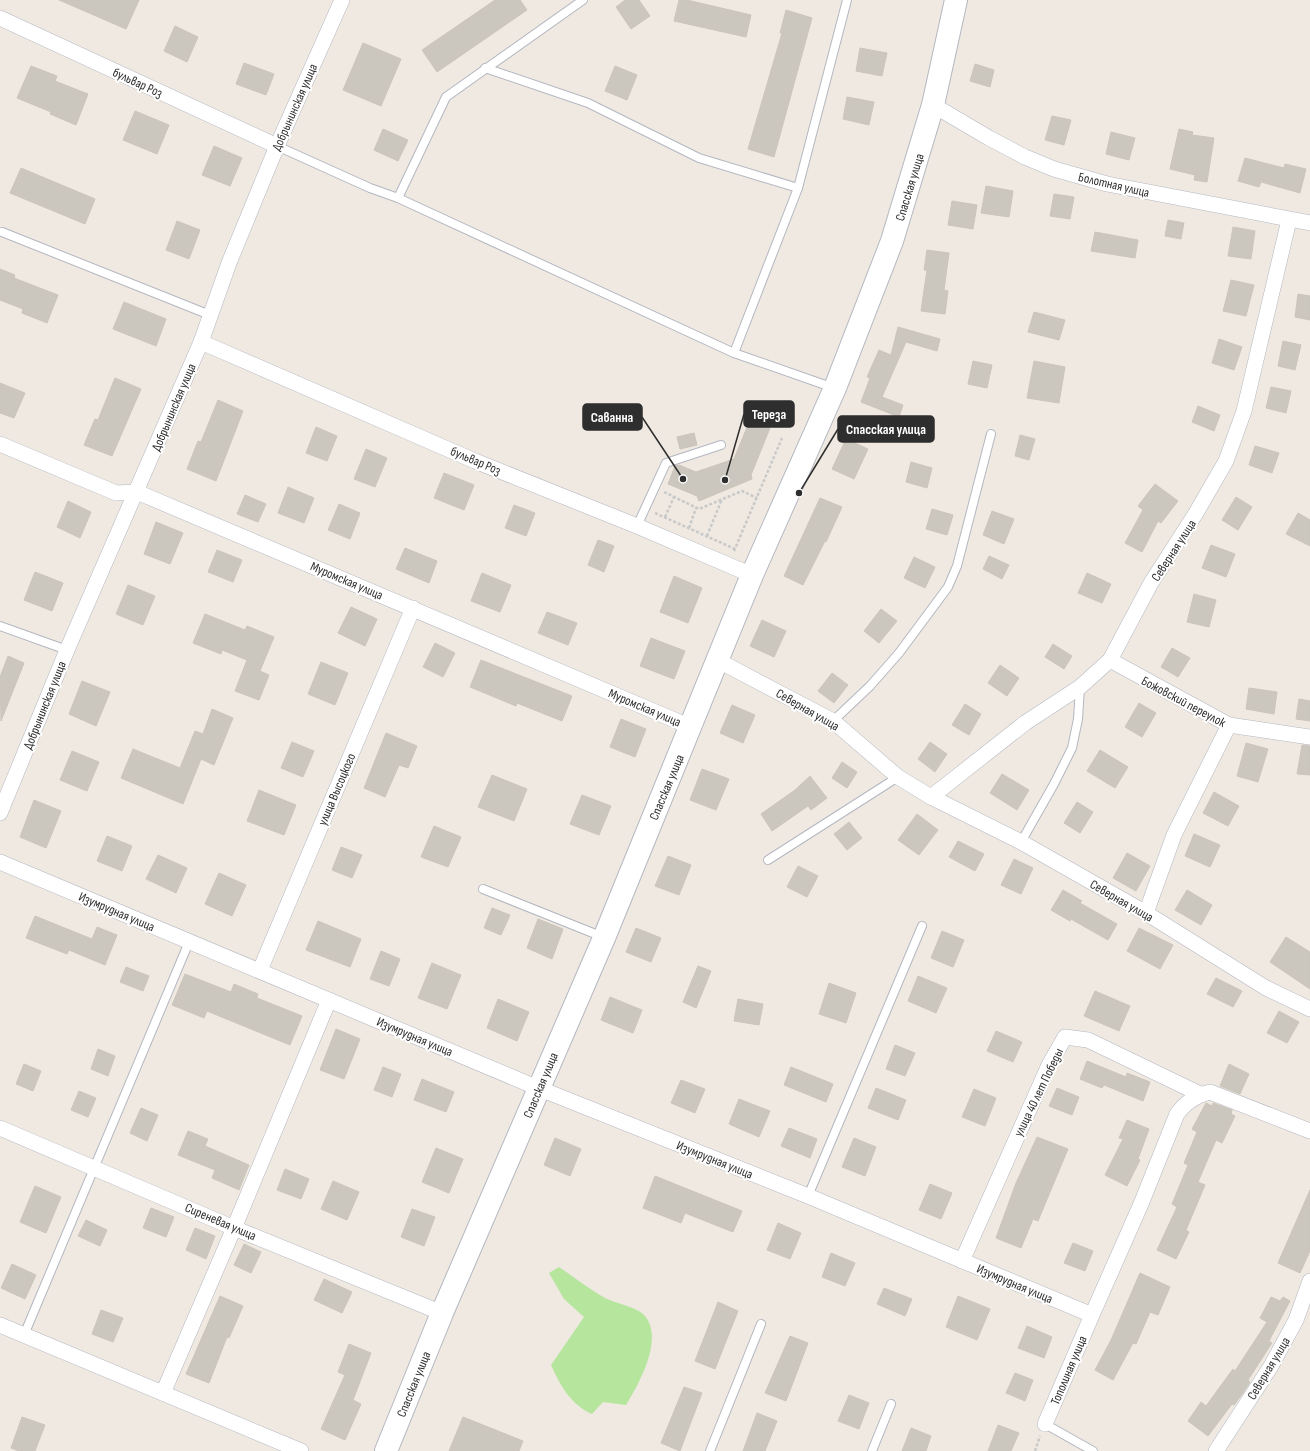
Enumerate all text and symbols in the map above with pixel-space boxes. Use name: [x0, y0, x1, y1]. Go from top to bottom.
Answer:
street label: Добрынинская улица: [269, 61, 321, 153]
street label: бульвар Роз: [110, 64, 165, 102]
street label: Спасская улица: [892, 152, 928, 223]
street label: Болотная улица: [1077, 169, 1151, 201]
street label: Добрынинская улица: [148, 361, 200, 454]
callout: Тереза: [744, 401, 794, 427]
callout: Саванна: [583, 404, 642, 430]
text: Тереза: [752, 406, 786, 423]
text: Саванна: [591, 409, 634, 426]
callout: Спасская улица: [838, 416, 934, 442]
text: Спасская улица: [846, 421, 926, 438]
street label: бульвар Роз: [448, 443, 504, 479]
street label: Северная улица: [1148, 517, 1200, 584]
street label: Муромская улица: [308, 558, 385, 603]
street label: Добрынинская улица: [20, 659, 70, 752]
street label: Божовский переулок: [1139, 673, 1228, 731]
street label: Муромская улица: [606, 685, 683, 730]
street label: Северная улица: [773, 685, 842, 734]
street label: улица Высоцкого: [315, 751, 359, 828]
street label: Спасская улица: [646, 752, 688, 823]
street label: Северная улица: [1087, 876, 1156, 925]
street label: Изумрудная улица: [76, 889, 157, 935]
street label: Изумрудная улица: [374, 1014, 455, 1060]
street label: улица 40 лет Победы: [1011, 1046, 1067, 1139]
street label: Спасская улица: [520, 1050, 562, 1121]
street label: Изумрудная улица: [674, 1137, 755, 1183]
street label: Сиреневая улица: [183, 1200, 259, 1244]
street label: Изумрудная улица: [974, 1261, 1055, 1307]
street label: Тополиная улица: [1047, 1333, 1091, 1407]
street label: Северная улица: [1244, 1334, 1294, 1403]
street label: Спасская улица: [393, 1349, 434, 1420]

